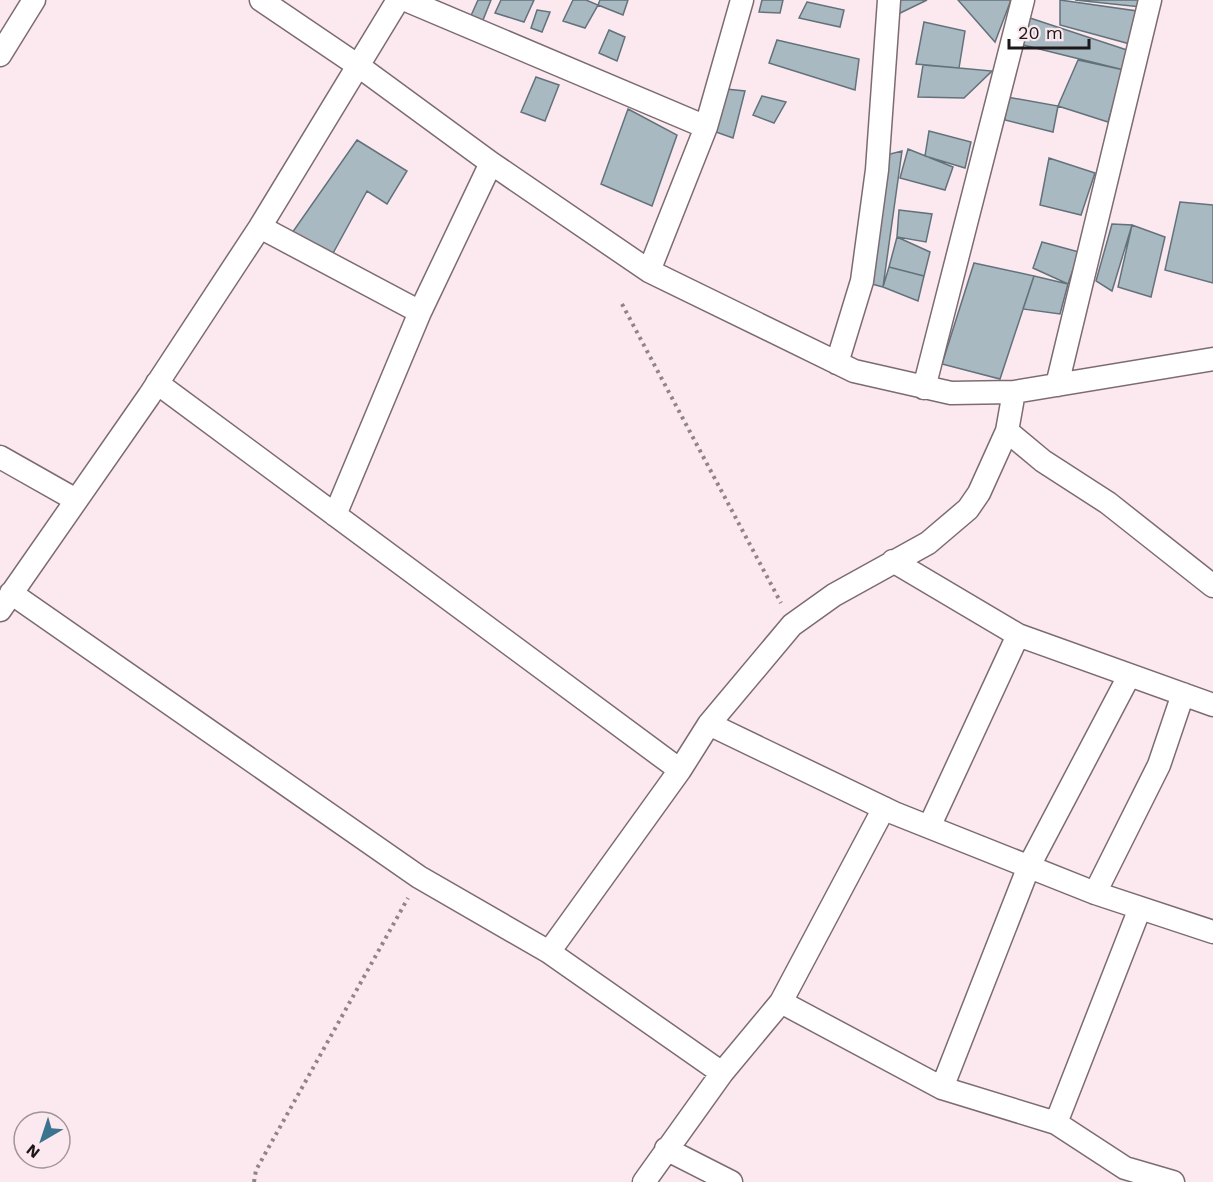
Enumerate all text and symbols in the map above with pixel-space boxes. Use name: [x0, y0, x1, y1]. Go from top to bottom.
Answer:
scale bar: [1009, 12, 1088, 50]
text: 20 m: [1018, 22, 1063, 43]
north arrow: [12, 1110, 72, 1170]
text: N: [22, 1140, 43, 1162]

